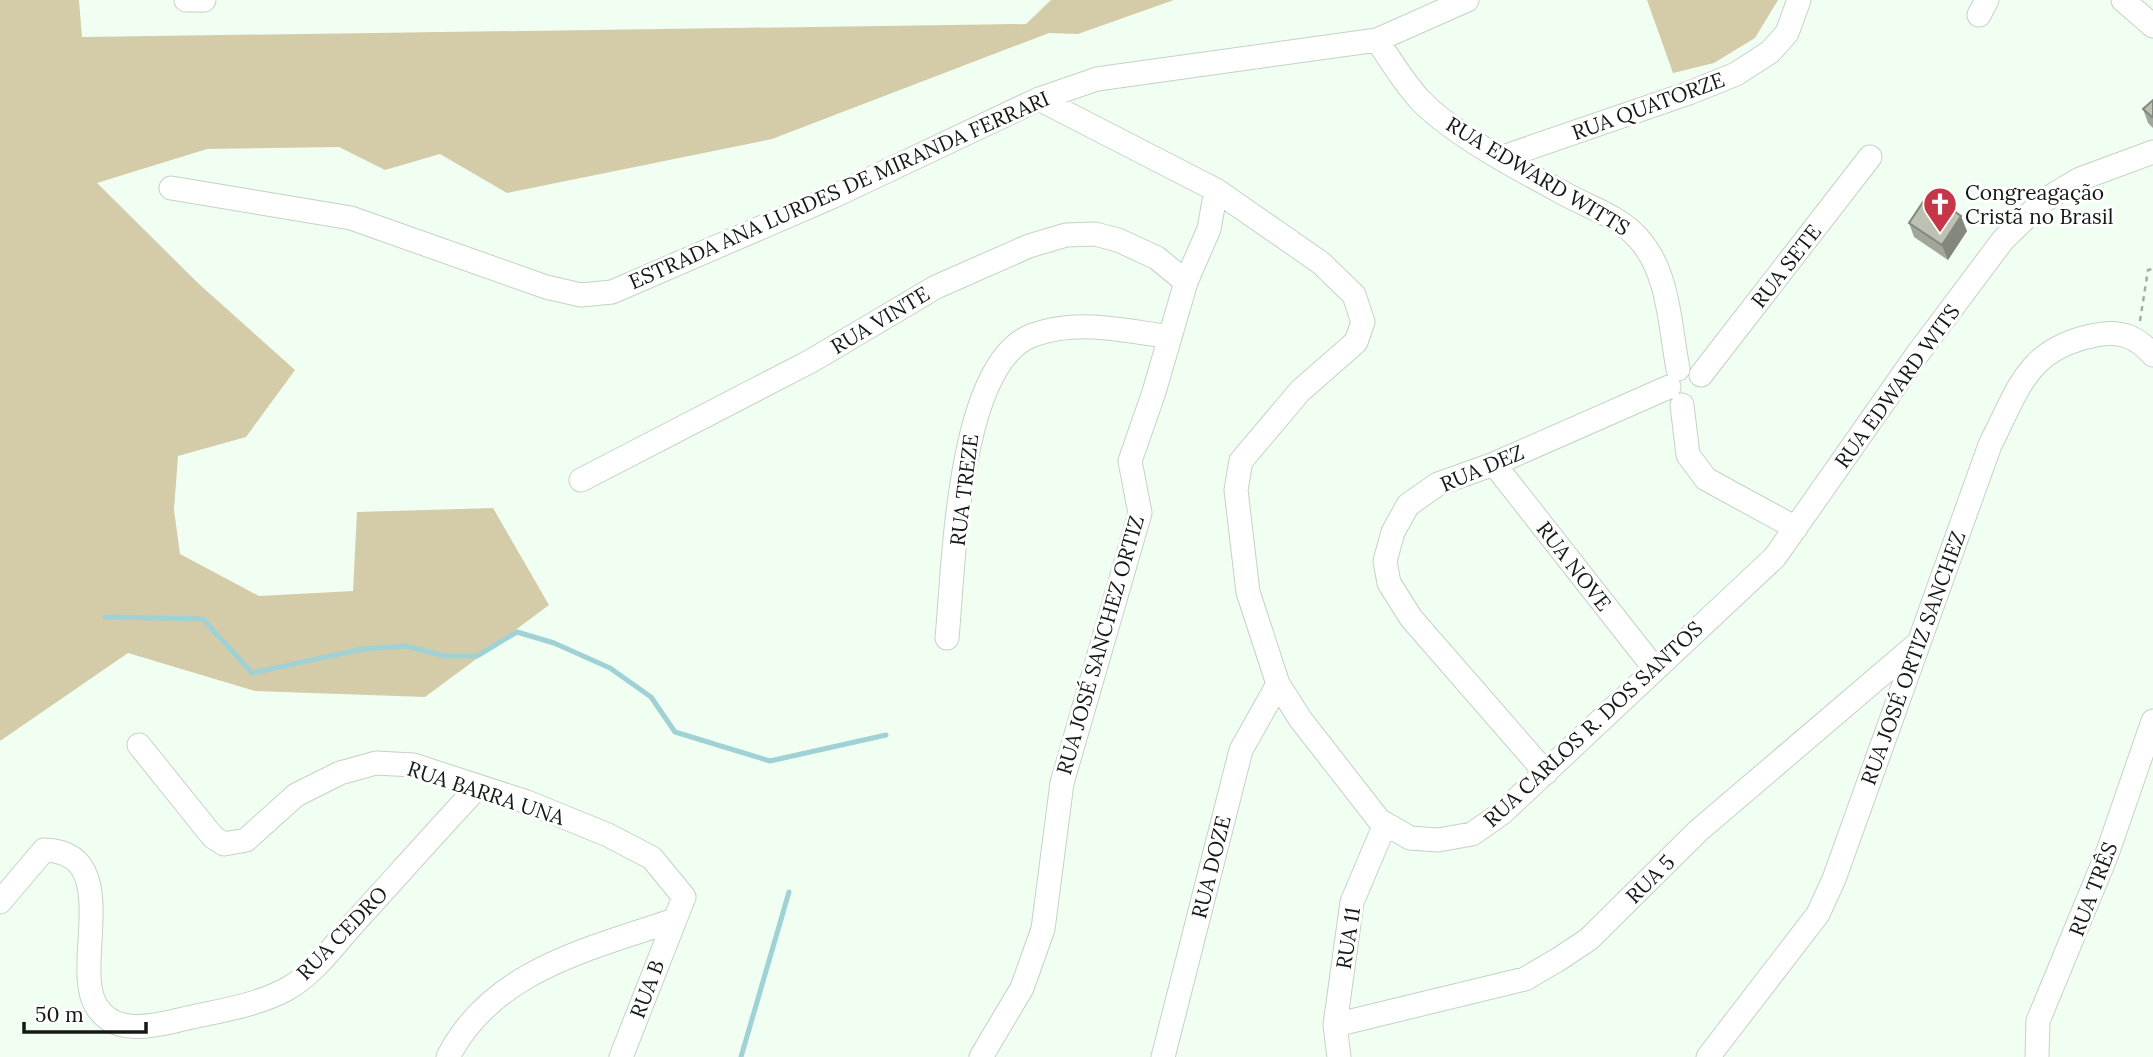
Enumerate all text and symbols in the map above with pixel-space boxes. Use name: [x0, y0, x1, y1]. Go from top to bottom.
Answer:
street label: RUA QUATORZE: [1568, 66, 1728, 146]
street label: ESTRADA ANA LURDES DE MIRANDA FERRARI: [625, 85, 1053, 295]
street label: RUA EDWARD WITTS: [1441, 110, 1635, 242]
place label: Congreagação Cristã no Brasil: [1965, 179, 2113, 230]
church icon: Congreagação Cristã no Brasil: [1921, 185, 1959, 234]
street label: RUA SETE: [1745, 219, 1827, 313]
street label: RUA VINTE: [826, 280, 934, 360]
street label: RUA EDWARD WITS: [1828, 299, 1966, 473]
street label: RUA TREZE: [944, 432, 984, 548]
street label: RUA DEZ: [1436, 438, 1528, 498]
street label: RUA JOSÉ SANCHEZ ORTIZ: [1050, 512, 1150, 778]
street label: RUA NOVE: [1531, 516, 1617, 616]
street label: RUA JOSÉ ORTIZ SANCHEZ: [1854, 527, 1972, 789]
street label: RUA CARLOS R. DOS SANTOS: [1478, 615, 1708, 833]
street label: RUA BARRA UNA: [404, 755, 569, 831]
street label: RUA DOZE: [1185, 813, 1237, 921]
street label: RUA TRÊS: [2063, 838, 2123, 940]
street label: RUA 5: [1620, 849, 1680, 909]
street label: RUA CEDRO: [291, 880, 393, 986]
street label: RUA 11: [1330, 905, 1366, 971]
street label: RUA B: [624, 956, 670, 1022]
scale bar: [24, 990, 147, 1034]
text: 50 m: [35, 1001, 84, 1028]

